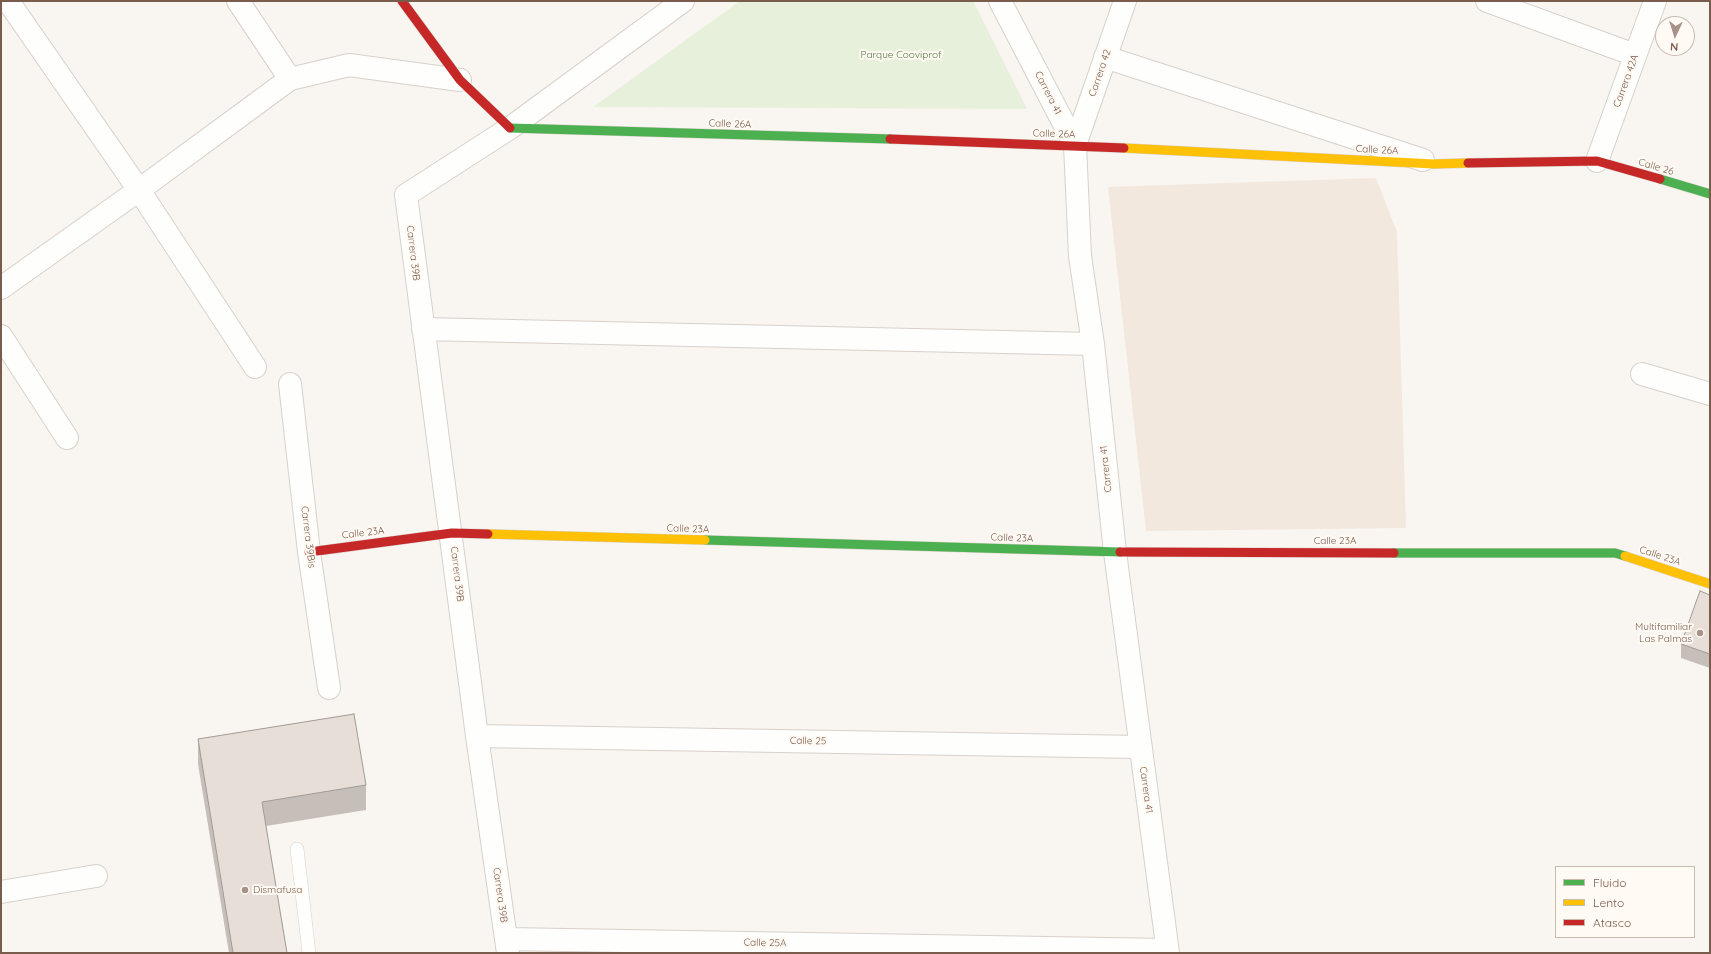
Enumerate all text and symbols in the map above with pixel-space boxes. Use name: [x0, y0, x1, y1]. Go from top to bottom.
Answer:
north arrow: [1655, 16, 1695, 56]
text: N: [1670, 40, 1679, 54]
street label: Carrera 42: [1086, 48, 1114, 98]
park label: Parque Cooviprof: [860, 49, 942, 61]
street label: Carrera 42A: [1611, 53, 1641, 109]
street label: Carrera 41: [1032, 69, 1064, 117]
street label: Calle 26A: [708, 117, 752, 131]
street label: Calle 26A: [1032, 127, 1076, 141]
street label: Calle 26A: [1355, 143, 1399, 157]
street label: Calle 26: [1637, 156, 1675, 178]
street label: Carrera 39B: [404, 225, 422, 281]
street label: Carrera 41: [1098, 445, 1114, 493]
street label: Carrera 39Bis: [298, 505, 318, 569]
street label: Calle 23A: [666, 522, 710, 536]
street label: Calle 23A: [341, 524, 385, 542]
street label: Calle 23A: [990, 531, 1034, 545]
street label: Calle 23A: [1314, 535, 1356, 547]
street label: Calle 23A: [1638, 544, 1682, 568]
street label: Carrera 39B: [448, 546, 466, 602]
place label: Multifamiliar Las Palmas: [1635, 621, 1692, 644]
marker: Multifamiliar Las Palmas: [1695, 628, 1705, 638]
street label: Calle 25: [790, 735, 826, 747]
street label: Carrera 41: [1137, 766, 1155, 814]
legend: [1555, 866, 1695, 938]
street label: Carrera 39B: [490, 867, 510, 923]
text: Fluido: [1593, 875, 1626, 890]
place label: Dismafusa: [253, 884, 302, 896]
marker: Dismafusa: [240, 885, 250, 895]
text: Lento: [1593, 895, 1624, 910]
text: Atasco: [1593, 915, 1631, 930]
street label: Calle 25A: [743, 937, 787, 949]

